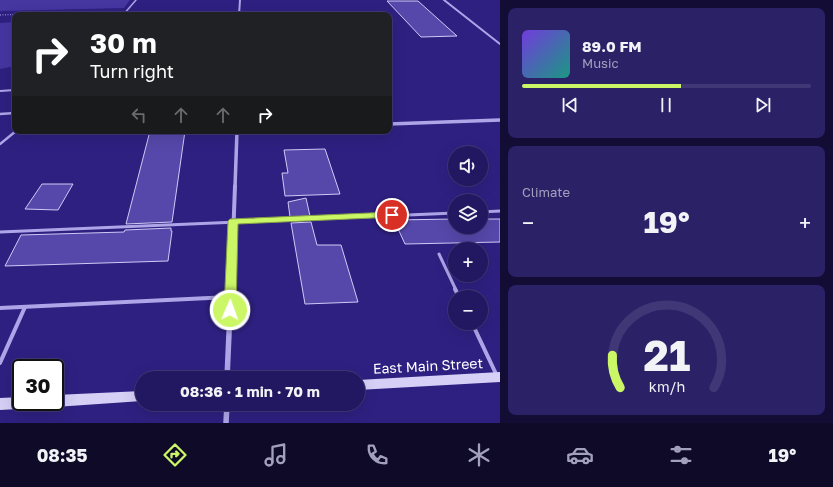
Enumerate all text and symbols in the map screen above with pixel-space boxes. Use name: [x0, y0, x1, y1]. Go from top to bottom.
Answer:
text: 30 m: [90, 26, 157, 59]
icon: right: [24, 28, 76, 80]
text: 89.0 FM: [582, 37, 642, 55]
text: Music: [582, 55, 619, 71]
text: Turn right: [90, 60, 174, 82]
icon: previous: [559, 94, 581, 116]
icon: pause: [655, 94, 677, 116]
icon: next: [752, 94, 774, 116]
icon: left: [128, 104, 150, 126]
icon: ahead: [170, 104, 192, 126]
icon: ahead: [212, 104, 234, 126]
icon: right: [254, 104, 276, 126]
map controls: [448, 146, 488, 330]
button: sound: [448, 146, 488, 186]
text: Climate: [522, 184, 570, 200]
button: layers: [448, 194, 488, 234]
pin: [375, 198, 409, 232]
icon: arrive: [381, 204, 403, 226]
text: 19°: [643, 204, 690, 240]
text: −: [522, 209, 534, 236]
text: +: [799, 209, 811, 236]
button: +: [448, 242, 488, 282]
position arrow: [209, 289, 251, 331]
button: −: [448, 290, 488, 330]
text: 21: [643, 330, 690, 380]
street label: East Main Street: [373, 354, 483, 377]
speed limit sign: 30: [12, 359, 64, 411]
text: km/h: [648, 377, 685, 394]
text: 08:36 · 1 min · 70 m: [180, 382, 320, 400]
icon: directions: [161, 441, 189, 469]
icon: music: [262, 441, 290, 469]
icon: phone: [363, 441, 391, 469]
icon: climate: [465, 441, 493, 469]
icon: car: [566, 441, 594, 469]
icon: filters: [667, 441, 695, 469]
text: 08:35: [37, 444, 88, 466]
text: 19°: [769, 444, 796, 466]

